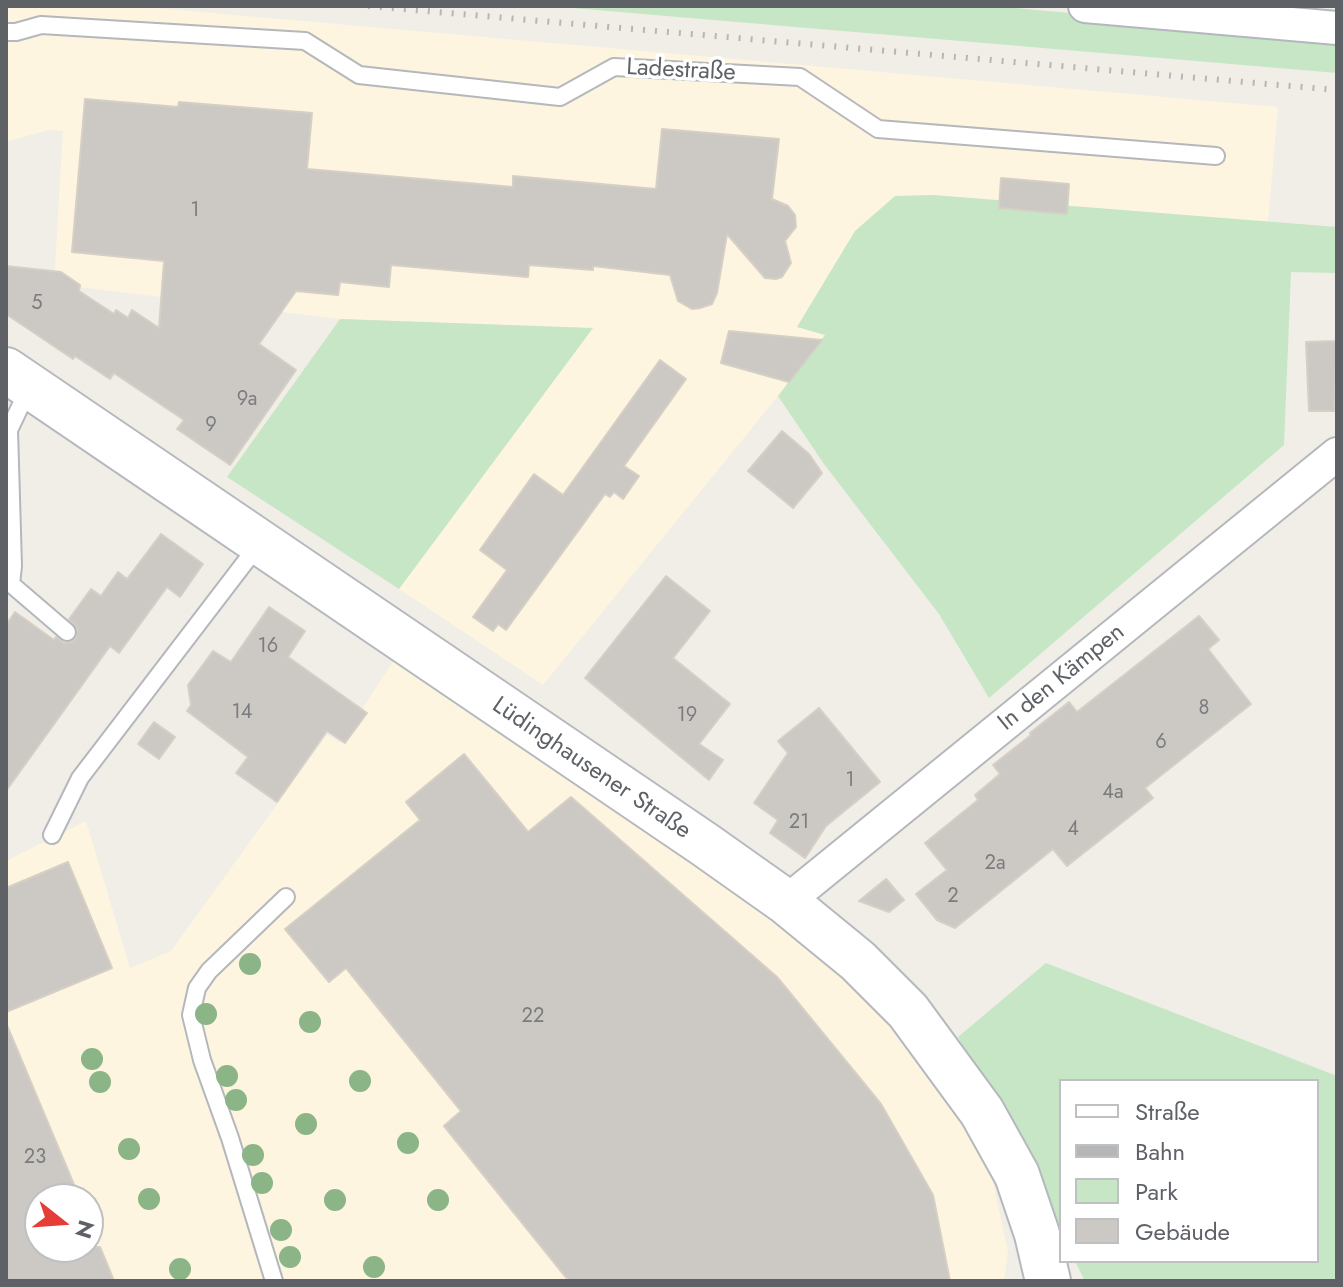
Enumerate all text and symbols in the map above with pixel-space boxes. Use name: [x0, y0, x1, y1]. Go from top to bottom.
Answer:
street label: Ladestraße: [626, 54, 736, 88]
house number: 1: [191, 199, 199, 223]
house number: 5: [31, 292, 43, 316]
house number: 9a: [237, 388, 257, 412]
house number: 9: [205, 414, 217, 438]
street label: In den Kämpen: [993, 618, 1131, 738]
house number: 16: [258, 635, 278, 659]
street label: Lüdinghausener Straße: [486, 692, 696, 846]
house number: 8: [1199, 697, 1209, 721]
house number: 14: [232, 701, 252, 725]
house number: 19: [677, 704, 697, 728]
house number: 6: [1155, 731, 1167, 755]
house number: 1: [846, 769, 854, 793]
house number: 4a: [1102, 781, 1124, 805]
house number: 21: [789, 811, 809, 835]
house number: 4: [1067, 818, 1079, 842]
house number: 2a: [985, 852, 1005, 876]
house number: 2: [947, 885, 959, 909]
house number: 22: [522, 1005, 544, 1029]
legend: [1059, 1079, 1319, 1263]
text: Straße: [1135, 1094, 1200, 1129]
text: Bahn: [1135, 1134, 1185, 1169]
house number: 23: [24, 1146, 46, 1170]
text: Park: [1135, 1174, 1178, 1209]
north arrow: [24, 1183, 104, 1263]
text: Gebäude: [1135, 1214, 1230, 1249]
text: N: [67, 1216, 103, 1242]

